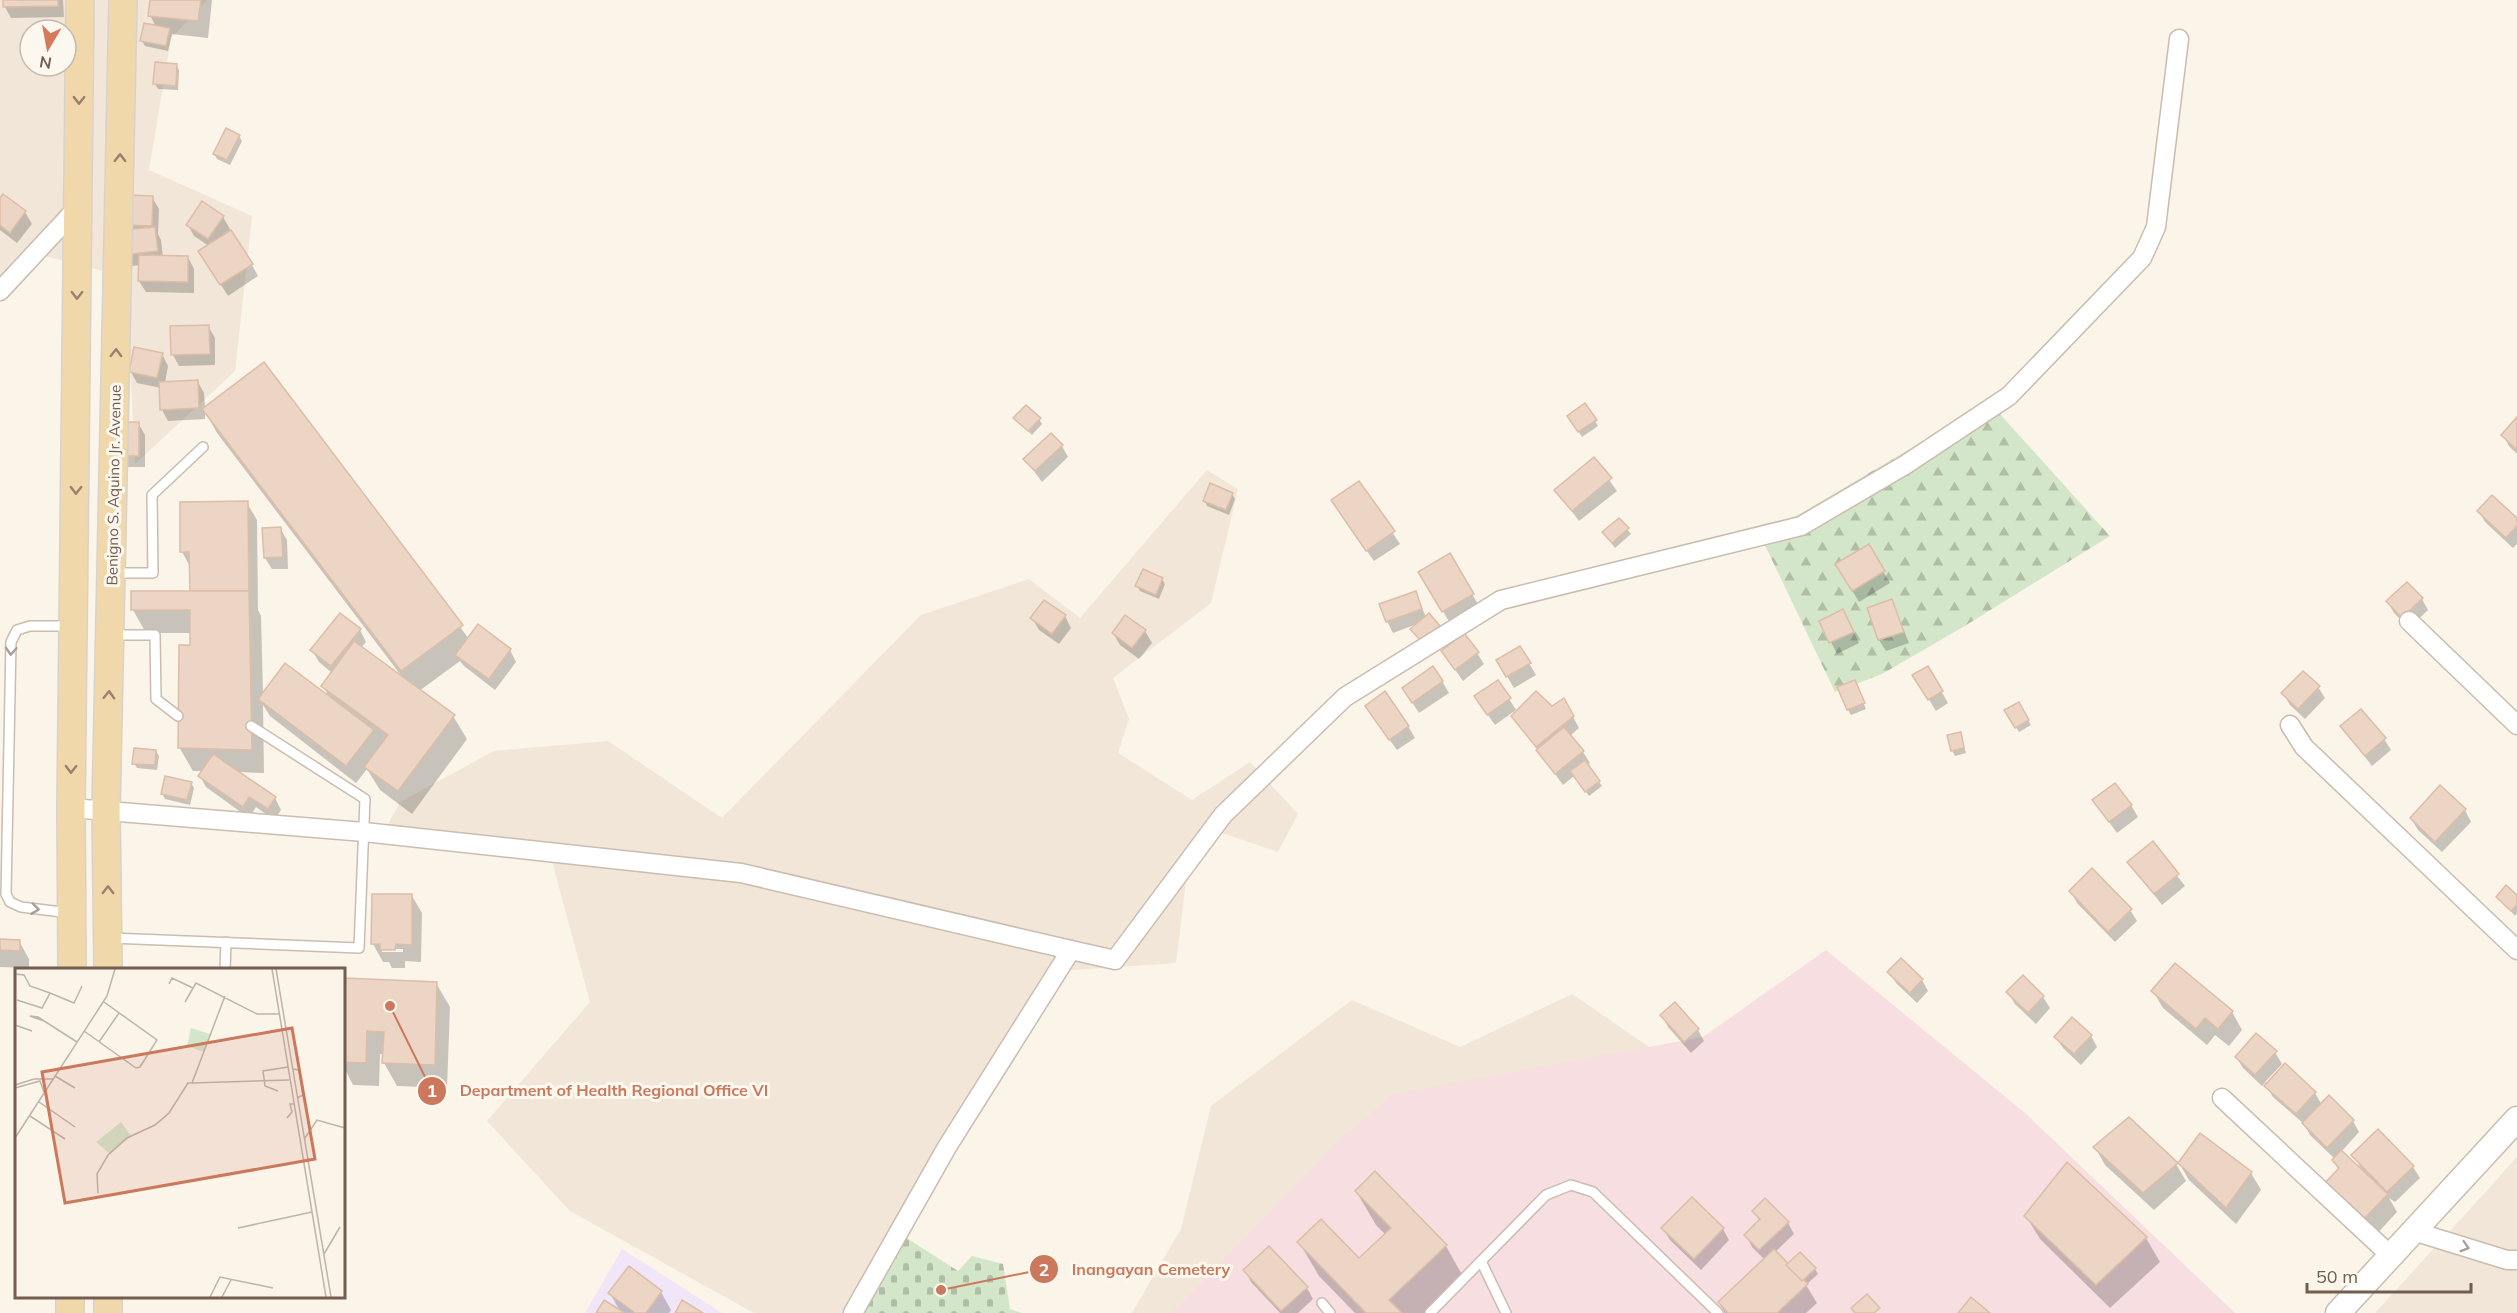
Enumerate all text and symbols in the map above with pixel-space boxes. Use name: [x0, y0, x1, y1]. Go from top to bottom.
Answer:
north arrow: [18, 18, 78, 78]
text: N: [38, 52, 53, 74]
one-way arrow: [73, 96, 86, 105]
one-way arrow: [114, 154, 126, 163]
one-way arrow: [71, 291, 83, 300]
one-way arrow: [110, 349, 123, 358]
street label: Benigno S. Aquino Jr. Avenue: [102, 385, 125, 585]
one-way arrow: [69, 486, 82, 495]
one-way arrow: [5, 646, 18, 655]
one-way arrow: [103, 691, 116, 700]
one-way arrow: [65, 765, 78, 774]
one-way arrow: [102, 886, 114, 895]
one-way arrow: [31, 902, 40, 914]
inset map: [15, 968, 345, 1298]
callout: Department of Health Regional Office VI: [417, 1074, 780, 1108]
text: 1: [427, 1079, 437, 1102]
text: Department of Health Regional Office VI: [460, 1080, 768, 1100]
one-way arrow: [2459, 1240, 2470, 1252]
callout: Inangayan Cemetery: [1029, 1252, 1242, 1286]
scale bar: [2307, 1256, 2470, 1294]
text: 2: [1039, 1258, 1049, 1281]
text: Inangayan Cemetery: [1072, 1259, 1231, 1279]
text: 50 m: [2316, 1265, 2358, 1288]

